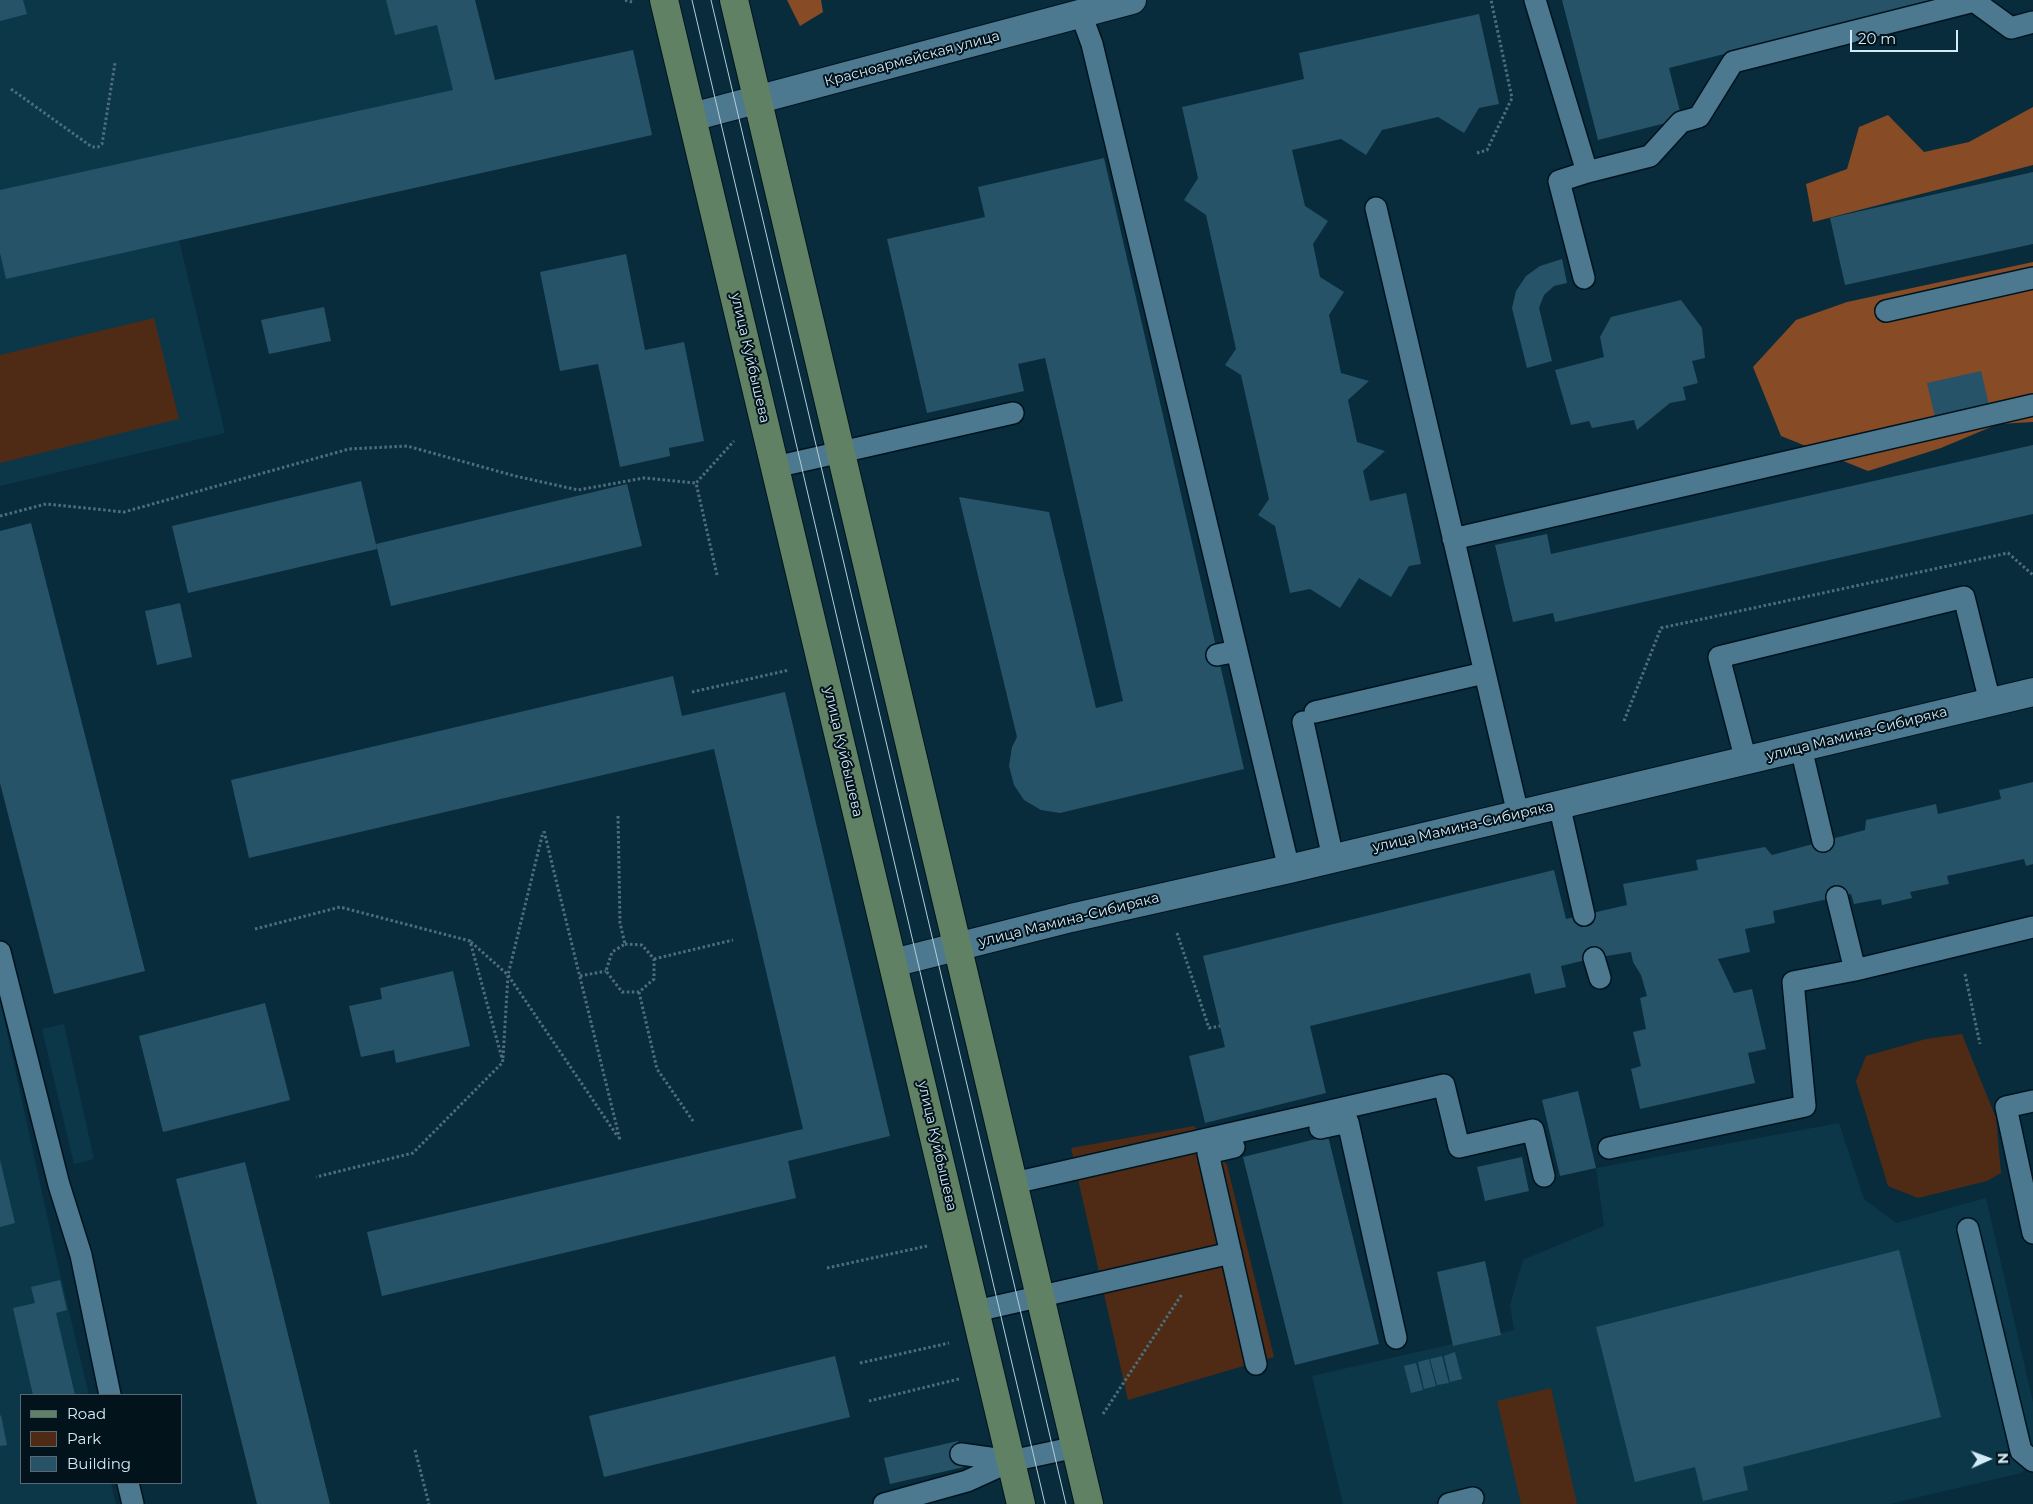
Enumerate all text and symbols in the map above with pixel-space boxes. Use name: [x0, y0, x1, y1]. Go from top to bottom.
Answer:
scale bar: [1853, 20, 1960, 52]
street label: Красноармейская улица: [823, 28, 1001, 90]
text: 20 m: [1858, 29, 1896, 48]
street label: улица Куйбышева: [727, 291, 773, 425]
street label: улица Куйбышева: [820, 685, 866, 819]
street label: улица Мамина-Сибиряка: [1765, 703, 1949, 765]
street label: улица Мамина-Сибиряка: [1371, 798, 1555, 856]
street label: улица Мамина-Сибиряка: [977, 889, 1161, 951]
street label: улица Куйбышева: [914, 1079, 960, 1213]
legend: [20, 1394, 182, 1484]
text: Road: [67, 1404, 106, 1423]
text: Park: [67, 1429, 101, 1448]
north arrow: [1963, 1434, 2013, 1484]
text: N: [1994, 1453, 2012, 1464]
text: Building: [67, 1454, 131, 1473]

